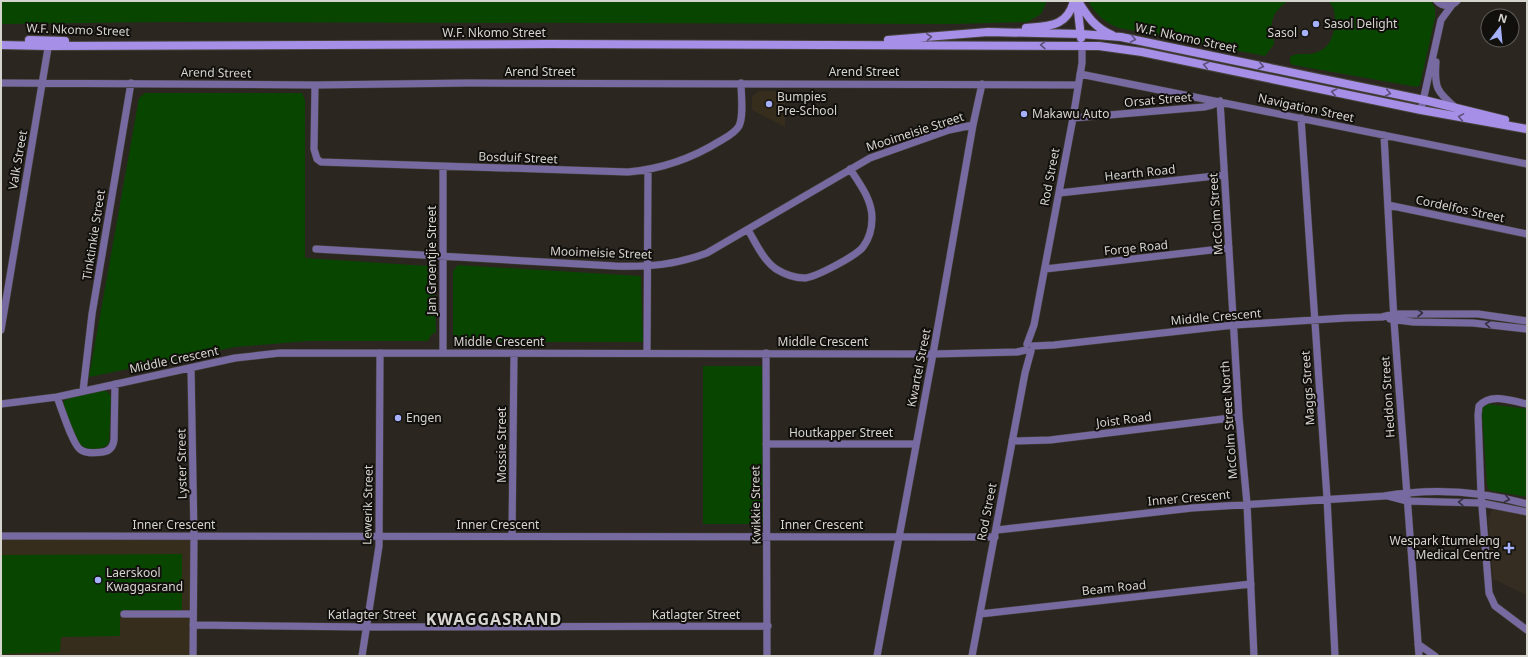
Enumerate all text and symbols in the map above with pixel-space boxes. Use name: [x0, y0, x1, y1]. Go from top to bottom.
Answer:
north arrow: [1480, 8, 1520, 48]
text: N: [1497, 9, 1509, 26]
place label: Sasol Delight: [1324, 15, 1398, 32]
street label: W.F. Nkomo Street: [1134, 18, 1239, 57]
street label: W.F. Nkomo Street: [26, 19, 131, 40]
marker: Sasol Delight: [1311, 19, 1321, 29]
street label: W.F. Nkomo Street: [442, 24, 546, 41]
place label: Sasol: [1268, 24, 1297, 41]
marker: Sasol: [1300, 28, 1310, 38]
one-way arrow: [926, 32, 932, 41]
one-way arrow: [1130, 34, 1137, 43]
one-way arrow: [1040, 41, 1046, 49]
one-way arrow: [1257, 61, 1264, 70]
one-way arrow: [1203, 62, 1209, 70]
street label: Arend Street: [181, 63, 252, 82]
street label: Arend Street: [505, 63, 576, 80]
street label: Arend Street: [829, 63, 900, 80]
place label: Bumpies Pre-School: [777, 88, 837, 119]
street label: Orsat Street: [1123, 88, 1193, 111]
one-way arrow: [1330, 88, 1337, 96]
one-way arrow: [1385, 88, 1391, 96]
street label: Navigation Street: [1256, 89, 1356, 126]
marker: Bumpies Pre-School: [764, 99, 774, 109]
place label: Makawu Auto: [1032, 105, 1109, 122]
street label: Mooimeisie Street: [864, 108, 967, 155]
marker: Makawu Auto: [1019, 109, 1029, 119]
one-way arrow: [1458, 113, 1464, 122]
street label: Valk Street: [4, 128, 31, 191]
street label: Rod Street: [1036, 146, 1064, 207]
street label: Bosduif Street: [478, 148, 559, 167]
street label: Hearth Road: [1104, 160, 1176, 185]
street label: McColm Street: [1204, 172, 1227, 256]
street label: Tinktinkie Street: [78, 188, 109, 281]
street label: Cordelfos Street: [1414, 191, 1507, 226]
street label: Jan Groentjie Street: [423, 205, 440, 316]
street label: Forge Road: [1103, 236, 1169, 259]
street label: Mooimeisie Street: [550, 242, 653, 263]
street label: Middle Crescent: [1170, 304, 1263, 329]
one-way arrow: [1417, 309, 1423, 317]
one-way arrow: [1485, 320, 1491, 329]
street label: Kwartel Street: [903, 327, 935, 408]
street label: Middle Crescent: [454, 333, 545, 350]
street label: Middle Crescent: [778, 333, 869, 350]
street label: Middle Crescent: [128, 342, 221, 377]
street label: Maggs Street: [1296, 349, 1319, 426]
street label: Heddon Street: [1376, 355, 1399, 438]
street label: McColm Street North: [1216, 360, 1241, 480]
street label: Mossie Street: [493, 406, 510, 483]
street label: Joist Road: [1094, 408, 1153, 431]
place label: Engen: [406, 409, 442, 426]
marker: Engen: [393, 413, 403, 423]
street label: Houtkapper Street: [789, 424, 894, 441]
street label: Lyster Street: [172, 428, 191, 500]
street label: Lewerik Street: [358, 464, 377, 545]
street label: Kwikkie Street: [746, 465, 765, 545]
street label: Rod Street: [973, 481, 1001, 542]
street label: Inner Crescent: [1147, 485, 1232, 510]
one-way arrow: [1503, 494, 1510, 502]
one-way arrow: [1458, 497, 1464, 506]
street label: Inner Crescent: [133, 516, 216, 533]
street label: Inner Crescent: [457, 516, 540, 533]
street label: Inner Crescent: [781, 516, 864, 533]
place label: Wespark Itumeleng Medical Centre: [1390, 532, 1500, 563]
marker: Wespark Itumeleng Medical Centre: [1503, 542, 1515, 554]
place label: Laerskool Kwaggasrand: [106, 564, 183, 595]
marker: Laerskool Kwaggasrand: [93, 575, 103, 585]
street label: Beam Road: [1081, 576, 1147, 599]
street label: Katlagter Street: [328, 606, 417, 623]
street label: Katlagter Street: [652, 606, 741, 623]
district label: KWAGGASRAND: [426, 608, 562, 630]

